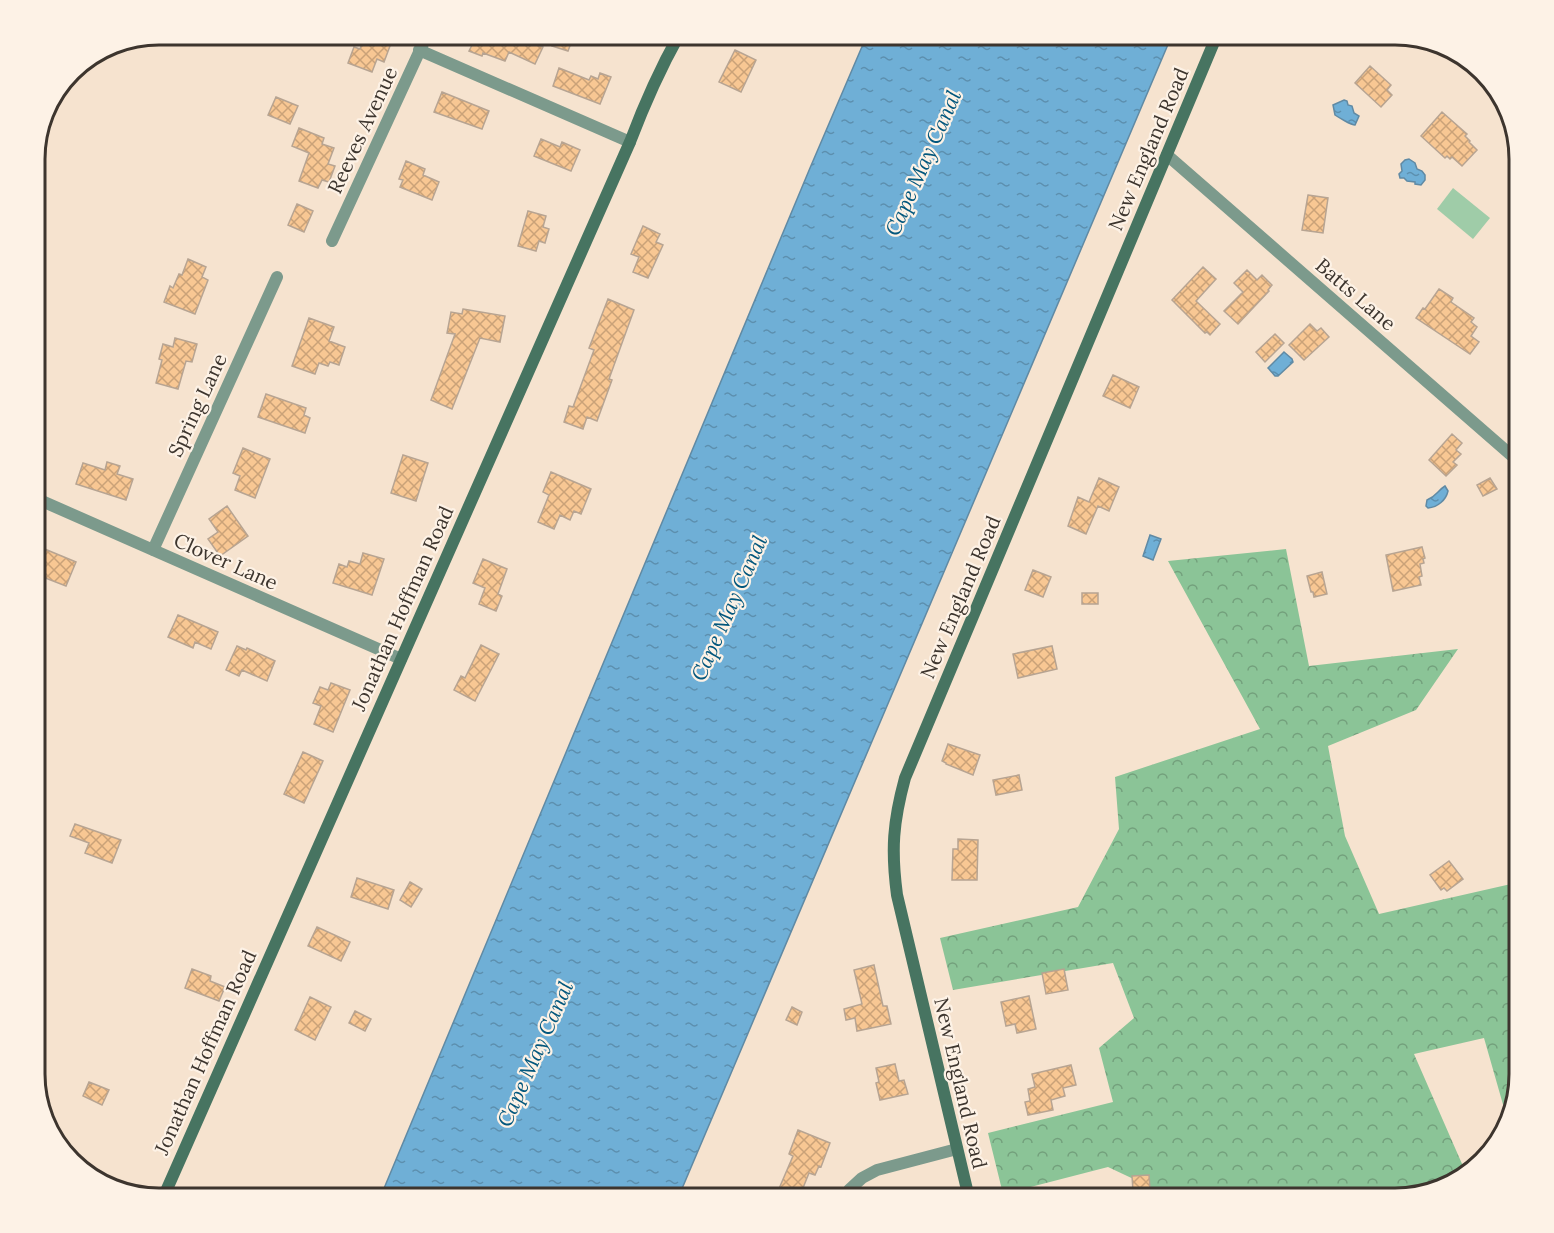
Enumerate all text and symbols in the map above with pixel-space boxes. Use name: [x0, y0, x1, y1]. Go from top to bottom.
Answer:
street label: Reeves Avenue: [322, 62, 402, 197]
street label: New England Road: [1102, 64, 1194, 234]
water label: Cape May Canal: [879, 86, 967, 240]
street label: Batts Lane: [1311, 252, 1401, 336]
street label: Spring Lane: [162, 349, 232, 461]
street label: Jonathan Hoffman Road: [345, 502, 458, 715]
street label: New England Road: [914, 512, 1006, 682]
street label: Clover Lane: [170, 527, 282, 595]
water label: Cape May Canal: [685, 531, 773, 685]
street label: Jonathan Hoffman Road: [148, 946, 261, 1159]
water label: Cape May Canal: [491, 977, 579, 1131]
street label: New England Road: [929, 995, 993, 1171]

